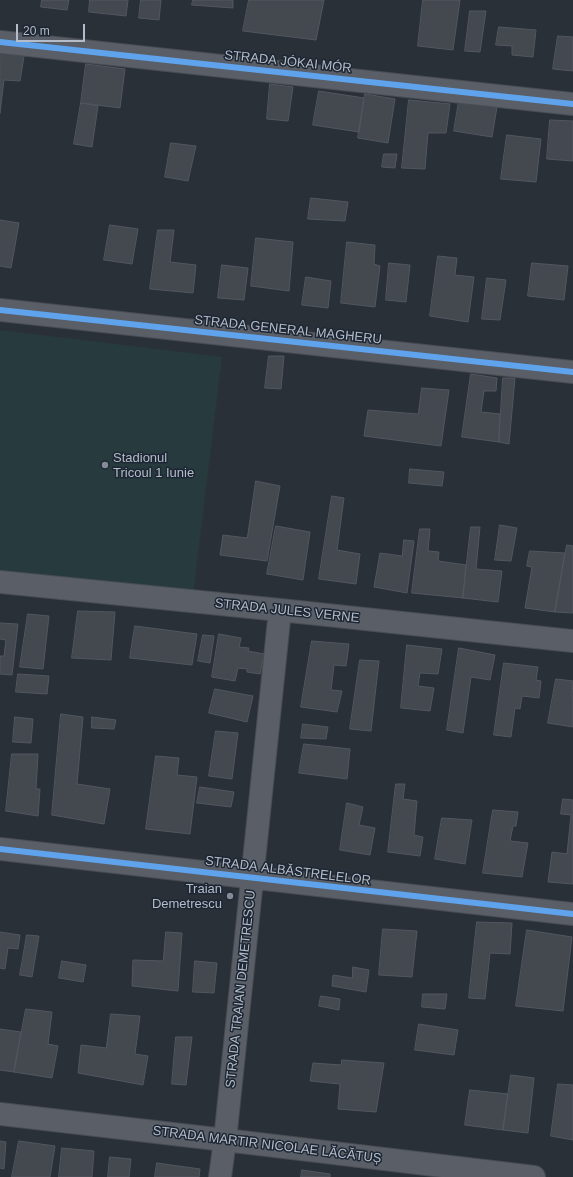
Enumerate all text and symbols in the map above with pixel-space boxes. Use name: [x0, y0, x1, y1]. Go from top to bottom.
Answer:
scale bar: [18, 16, 87, 42]
text: 20 m: [23, 24, 50, 38]
street label: STRADA JÓKAI MÓR: [224, 48, 352, 76]
street label: STRADA GENERAL MAGHERU: [193, 312, 383, 348]
place label: Stadionul Tricoul 1 Iunie: [113, 450, 194, 481]
marker: Stadionul Tricoul 1 Iunie: [100, 460, 110, 470]
street label: STRADA JULES VERNE: [214, 596, 360, 626]
street label: STRADA ALBĂSTRELELOR: [204, 853, 372, 889]
place label: Traian Demetrescu: [152, 881, 222, 912]
street label: STRADA TRAIAN DEMETRESCU: [223, 889, 259, 1089]
marker: Traian Demetrescu: [225, 891, 235, 901]
street label: STRADA MARTIR NICOLAE LĂCĂTUȘ: [152, 1123, 382, 1167]

